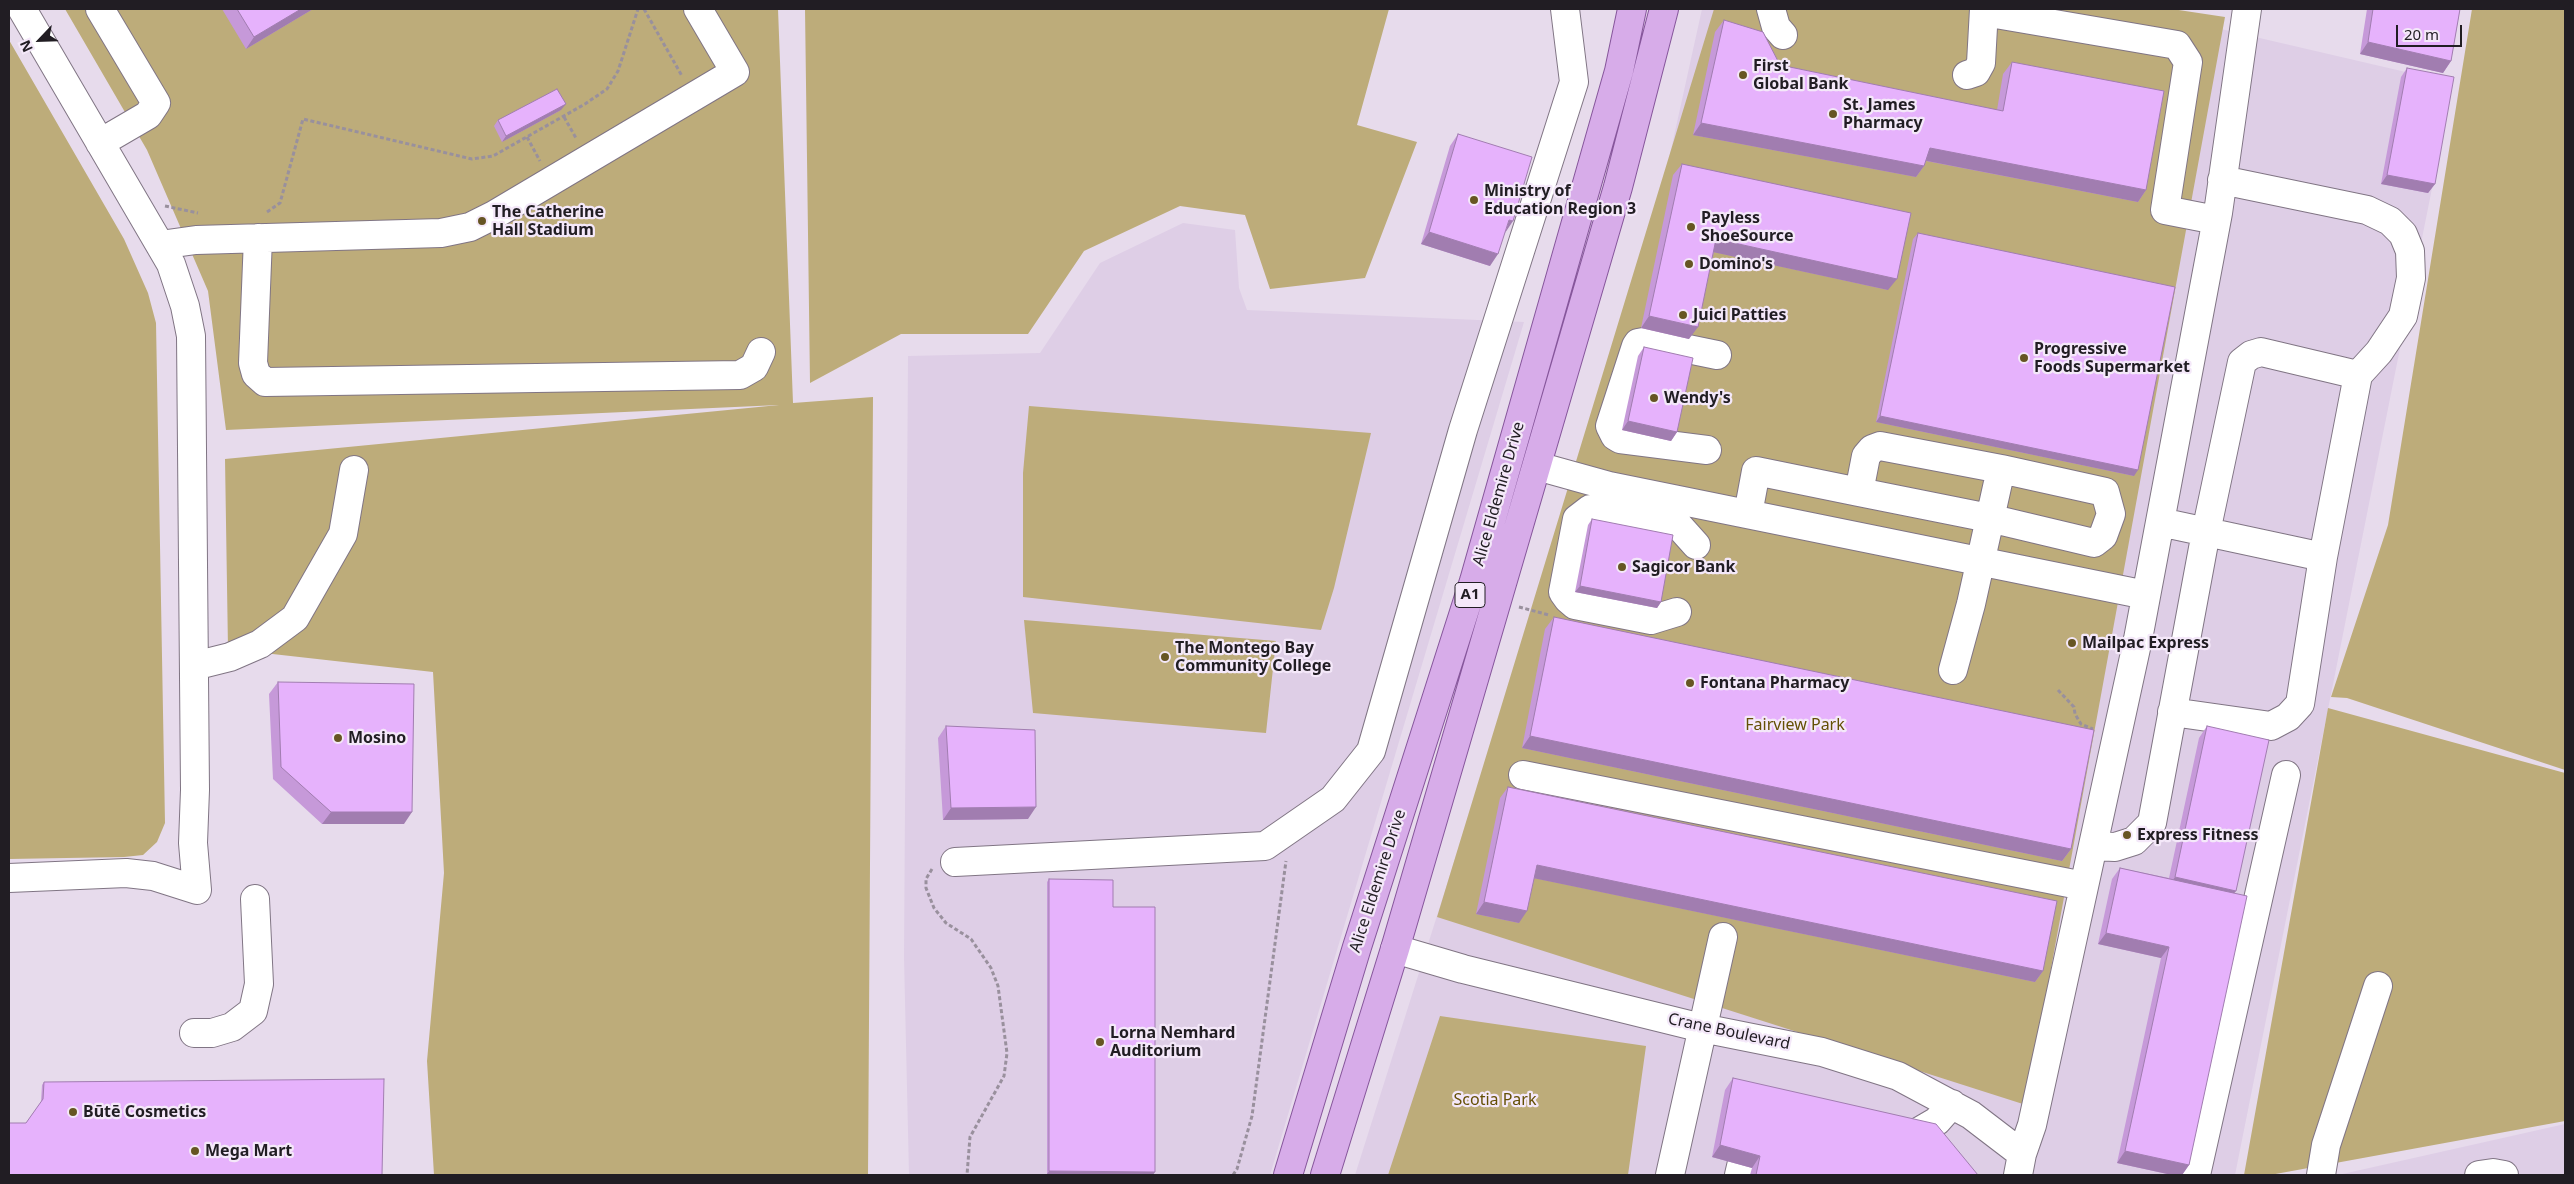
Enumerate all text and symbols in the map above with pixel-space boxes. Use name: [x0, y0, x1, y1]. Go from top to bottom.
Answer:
north arrow: [15, 15, 65, 65]
scale bar: [2399, 15, 2465, 47]
text: 20 m: [2404, 24, 2439, 44]
text: N: [15, 37, 37, 55]
place label: First Global Bank: [1753, 56, 1849, 94]
marker: First Global Bank: [1737, 69, 1749, 81]
place label: St. James Pharmacy: [1843, 95, 1923, 133]
marker: St. James Pharmacy: [1827, 108, 1839, 120]
place label: Ministry of Education Region 3: [1484, 181, 1636, 219]
marker: Ministry of Education Region 3: [1468, 194, 1480, 206]
place label: The Catherine Hall Stadium: [492, 202, 604, 240]
place label: Payless ShoeSource: [1701, 208, 1794, 246]
marker: The Catherine Hall Stadium: [476, 215, 488, 227]
marker: Payless ShoeSource: [1685, 221, 1697, 233]
place label: Domino's: [1699, 254, 1773, 274]
marker: Domino's: [1683, 258, 1695, 270]
place label: Juici Patties: [1693, 305, 1786, 325]
marker: Juici Patties: [1677, 309, 1689, 321]
place label: Progressive Foods Supermarket: [2034, 339, 2190, 377]
marker: Progressive Foods Supermarket: [2018, 352, 2030, 364]
place label: Wendy's: [1664, 388, 1731, 408]
marker: Wendy's: [1648, 392, 1660, 404]
street label: Alice Eldemire Drive: [1469, 420, 1529, 568]
place label: Sagicor Bank: [1632, 557, 1735, 577]
marker: Sagicor Bank: [1616, 561, 1628, 573]
road number: A1: [1455, 582, 1485, 608]
place label: Mailpac Express: [2082, 633, 2209, 653]
marker: Mailpac Express: [2066, 637, 2078, 649]
place label: The Montego Bay Community College: [1175, 638, 1331, 676]
marker: The Montego Bay Community College: [1159, 651, 1171, 663]
place label: Fontana Pharmacy: [1700, 673, 1850, 693]
marker: Fontana Pharmacy: [1684, 677, 1696, 689]
park label: Fairview Park: [1745, 715, 1845, 735]
place label: Mosino: [348, 728, 406, 748]
marker: Mosino: [332, 732, 344, 744]
street label: Alice Eldemire Drive: [1346, 807, 1410, 955]
place label: Express Fitness: [2137, 825, 2258, 845]
marker: Express Fitness: [2121, 829, 2133, 841]
street label: Crane Boulevard: [1666, 1010, 1792, 1054]
place label: Lorna Nemhard Auditorium: [1110, 1023, 1235, 1061]
marker: Lorna Nemhard Auditorium: [1094, 1036, 1106, 1048]
park label: Scotia Park: [1454, 1090, 1536, 1110]
place label: Būtē Cosmetics: [83, 1102, 206, 1122]
marker: Būtē Cosmetics: [67, 1106, 79, 1118]
place label: Mega Mart: [205, 1141, 292, 1161]
marker: Mega Mart: [189, 1145, 201, 1157]

